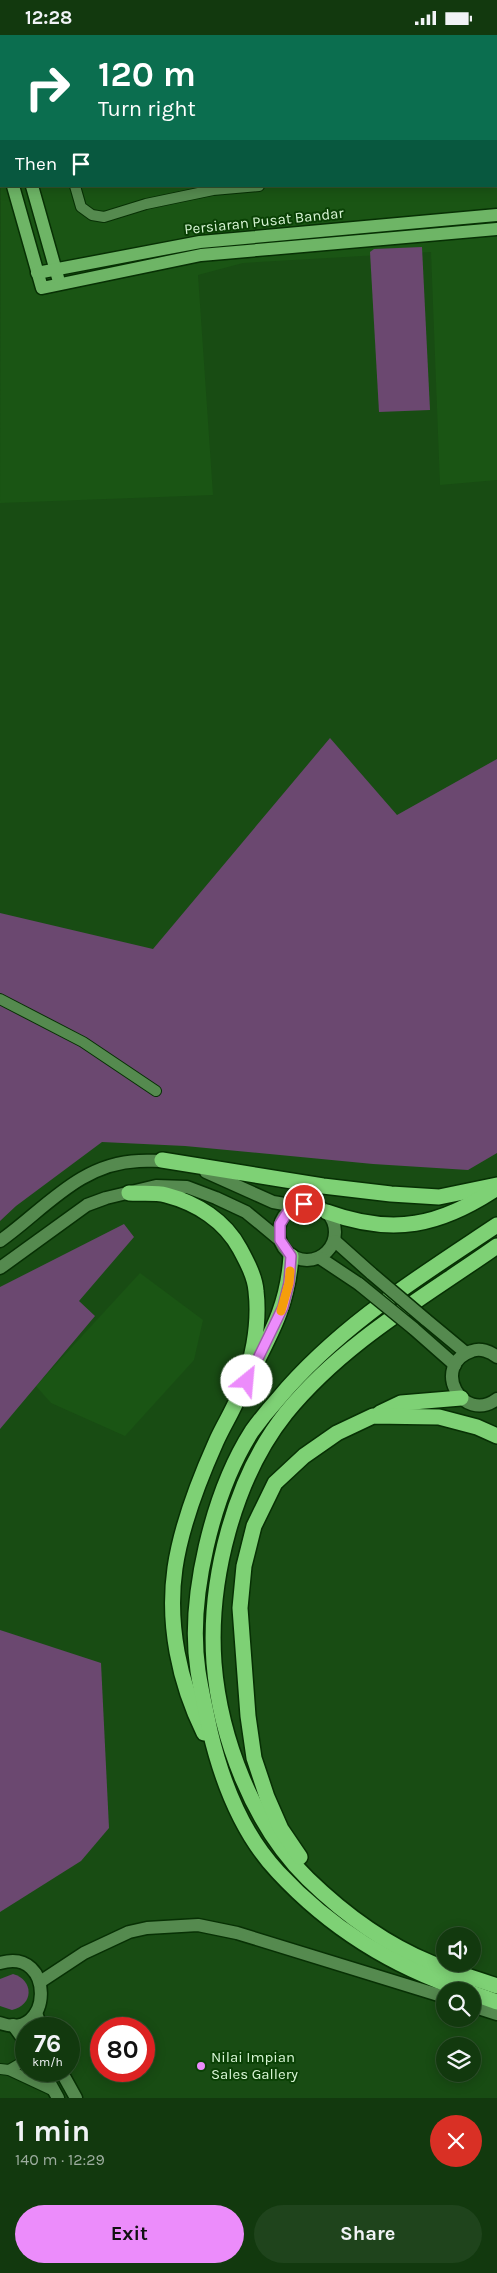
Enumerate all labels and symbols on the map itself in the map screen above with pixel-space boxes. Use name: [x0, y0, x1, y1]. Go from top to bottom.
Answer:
street label: Persiaran Pusat Bandar: [183, 204, 345, 238]
pin: [283, 1183, 325, 1225]
position arrow: [220, 1354, 272, 1406]
speed limit sign: 80: [90, 2017, 155, 2082]
place label: Nilai Impian Sales Gallery: [211, 2048, 298, 2083]
marker: Nilai Impian Sales Gallery: [195, 2060, 207, 2072]

